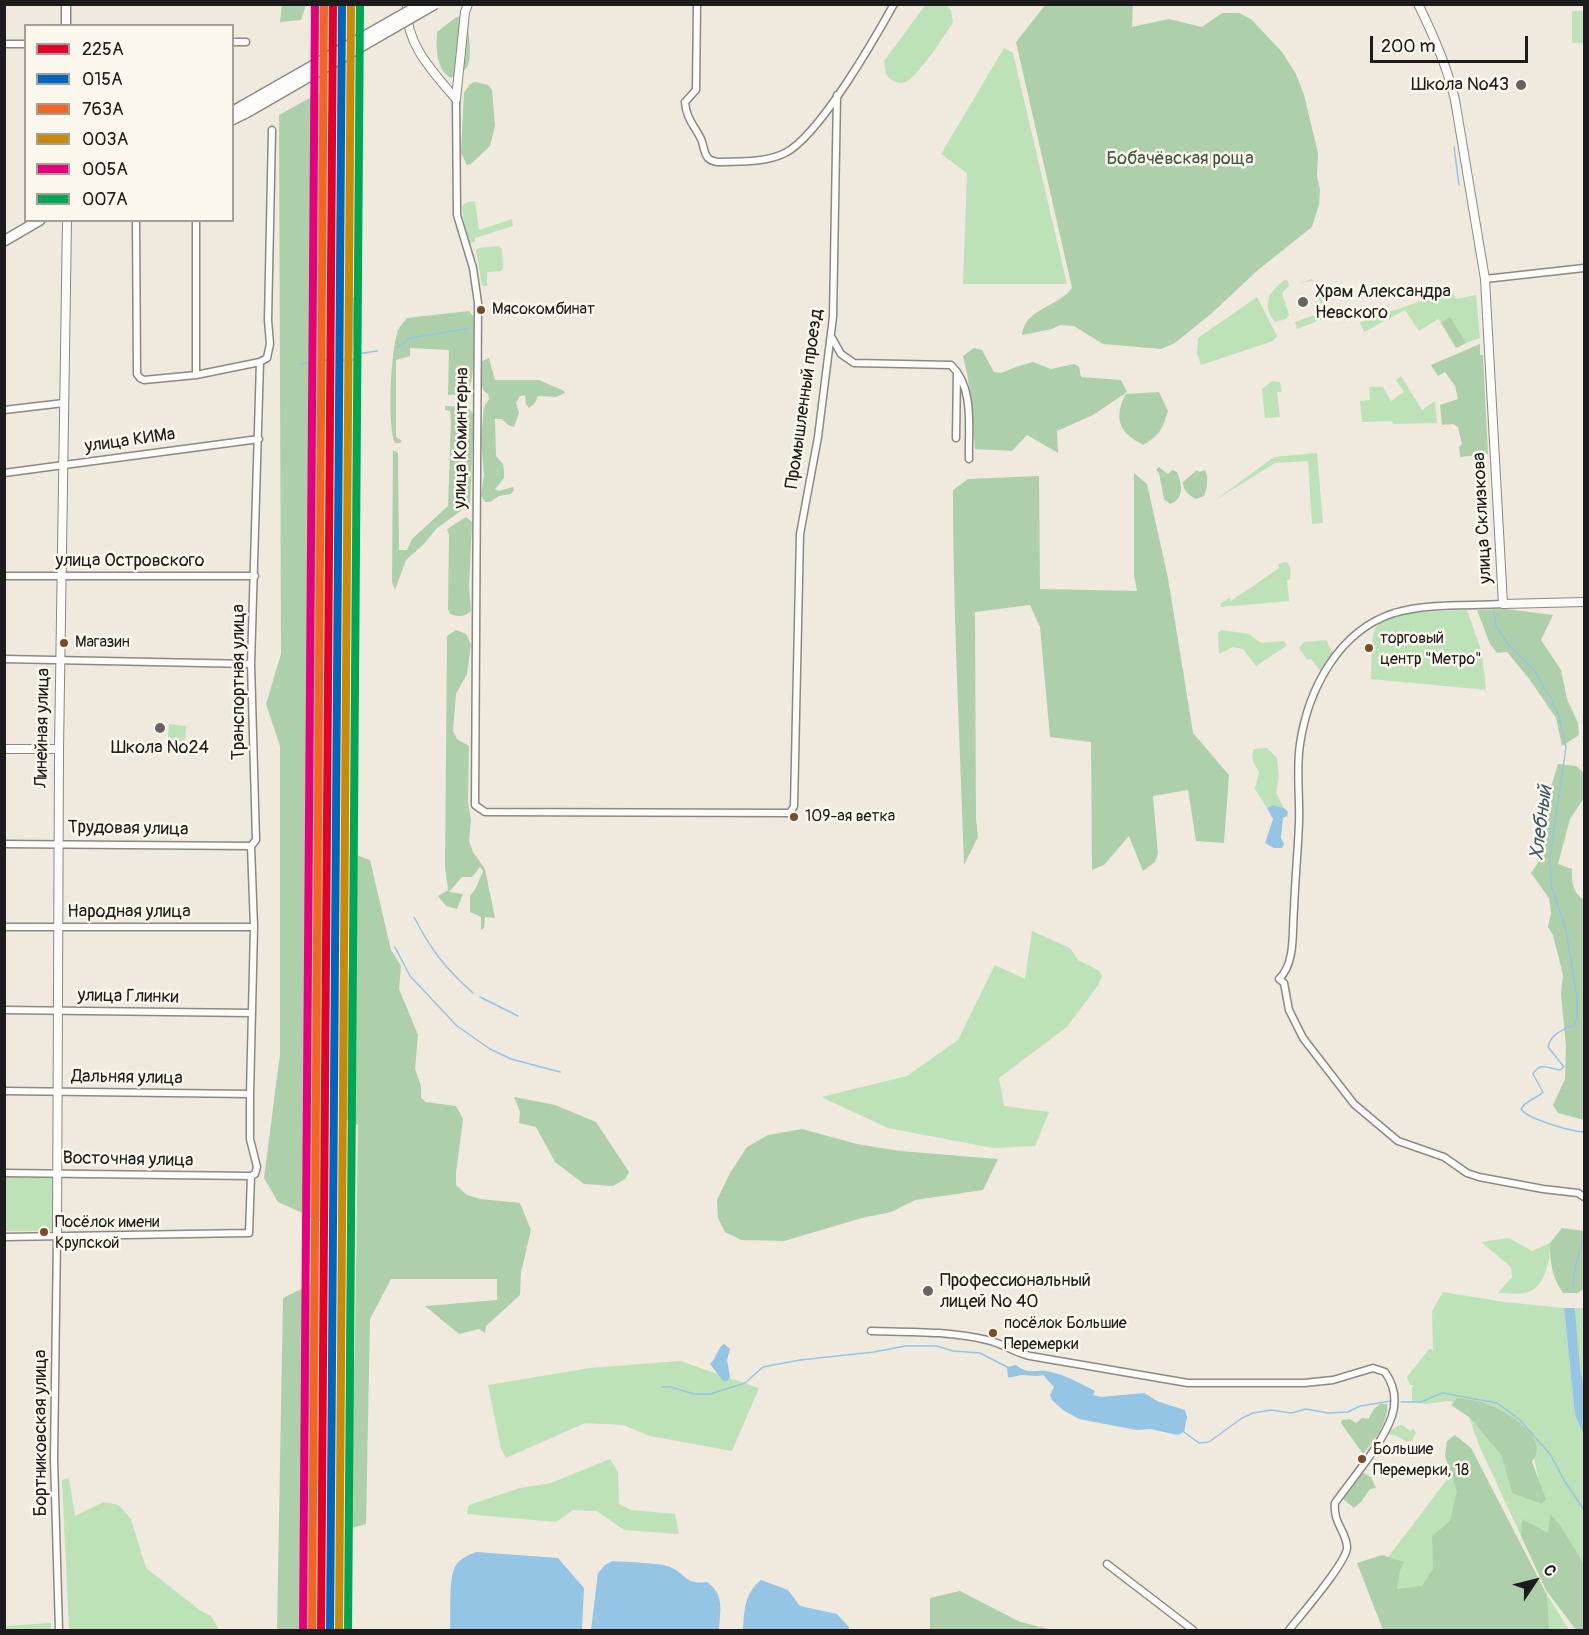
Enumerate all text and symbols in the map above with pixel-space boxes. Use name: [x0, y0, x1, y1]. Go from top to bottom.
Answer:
legend: [24, 24, 234, 222]
scale bar: [1373, 24, 1530, 62]
text: 200 m: [1381, 35, 1436, 58]
text: 225А: [82, 38, 124, 61]
text: 015А: [82, 68, 123, 91]
place label: Школа №43: [1411, 74, 1509, 96]
marker: Школа №43: [1514, 78, 1528, 92]
text: 763А: [82, 98, 124, 121]
text: 003А: [82, 128, 128, 151]
park label: Бобачёвская роща: [1106, 148, 1254, 170]
text: 005А: [82, 158, 128, 181]
text: 007А: [82, 188, 128, 211]
place label: Храм Александра Невского: [1315, 281, 1451, 324]
marker: Храм Александра Невского: [1296, 295, 1310, 309]
place label: Мясокомбинат: [492, 300, 595, 320]
marker: Мясокомбинат: [475, 304, 487, 316]
street label: Промышленный проезд: [782, 308, 828, 490]
street label: улица Коминтерна: [450, 367, 474, 509]
street label: улица КИМа: [83, 424, 177, 458]
street label: улица Склизкова: [1469, 452, 1497, 584]
street label: улица Островского: [56, 550, 204, 572]
street label: Транспортная улица: [228, 604, 250, 760]
place label: торговый центр "Метро": [1380, 629, 1482, 667]
place label: Магазин: [75, 633, 130, 653]
marker: Магазин: [58, 637, 70, 649]
marker: торговый центр "Метро": [1363, 642, 1375, 654]
street label: Линейная улица: [31, 668, 55, 788]
marker: Школа №24: [153, 721, 167, 735]
place label: Школа №24: [111, 737, 209, 759]
water label: Хлебный: [1526, 784, 1558, 862]
place label: 109-ая ветка: [805, 807, 895, 827]
marker: 109-ая ветка: [788, 811, 800, 823]
street label: Трудовая улица: [67, 817, 189, 841]
street label: Народная улица: [67, 901, 191, 923]
street label: улица Глинки: [77, 985, 179, 1009]
street label: Дальняя улица: [71, 1066, 183, 1090]
street label: Восточная улица: [62, 1148, 194, 1172]
place label: Посёлок имени Крупской: [55, 1213, 159, 1251]
marker: Посёлок имени Крупской: [38, 1226, 50, 1238]
place label: Профессиональный лицей № 40: [940, 1270, 1091, 1312]
marker: Профессиональный лицей № 40: [921, 1284, 935, 1298]
place label: посёлок Большие Перемерки: [1004, 1314, 1127, 1352]
marker: посёлок Большие Перемерки: [987, 1327, 999, 1339]
street label: Бортниковская улица: [30, 1350, 52, 1516]
place label: Большие Перемерки, 18: [1373, 1440, 1469, 1478]
marker: Большие Перемерки, 18: [1356, 1453, 1368, 1465]
north arrow: [1505, 1551, 1565, 1611]
text: С: [1539, 1561, 1561, 1580]

